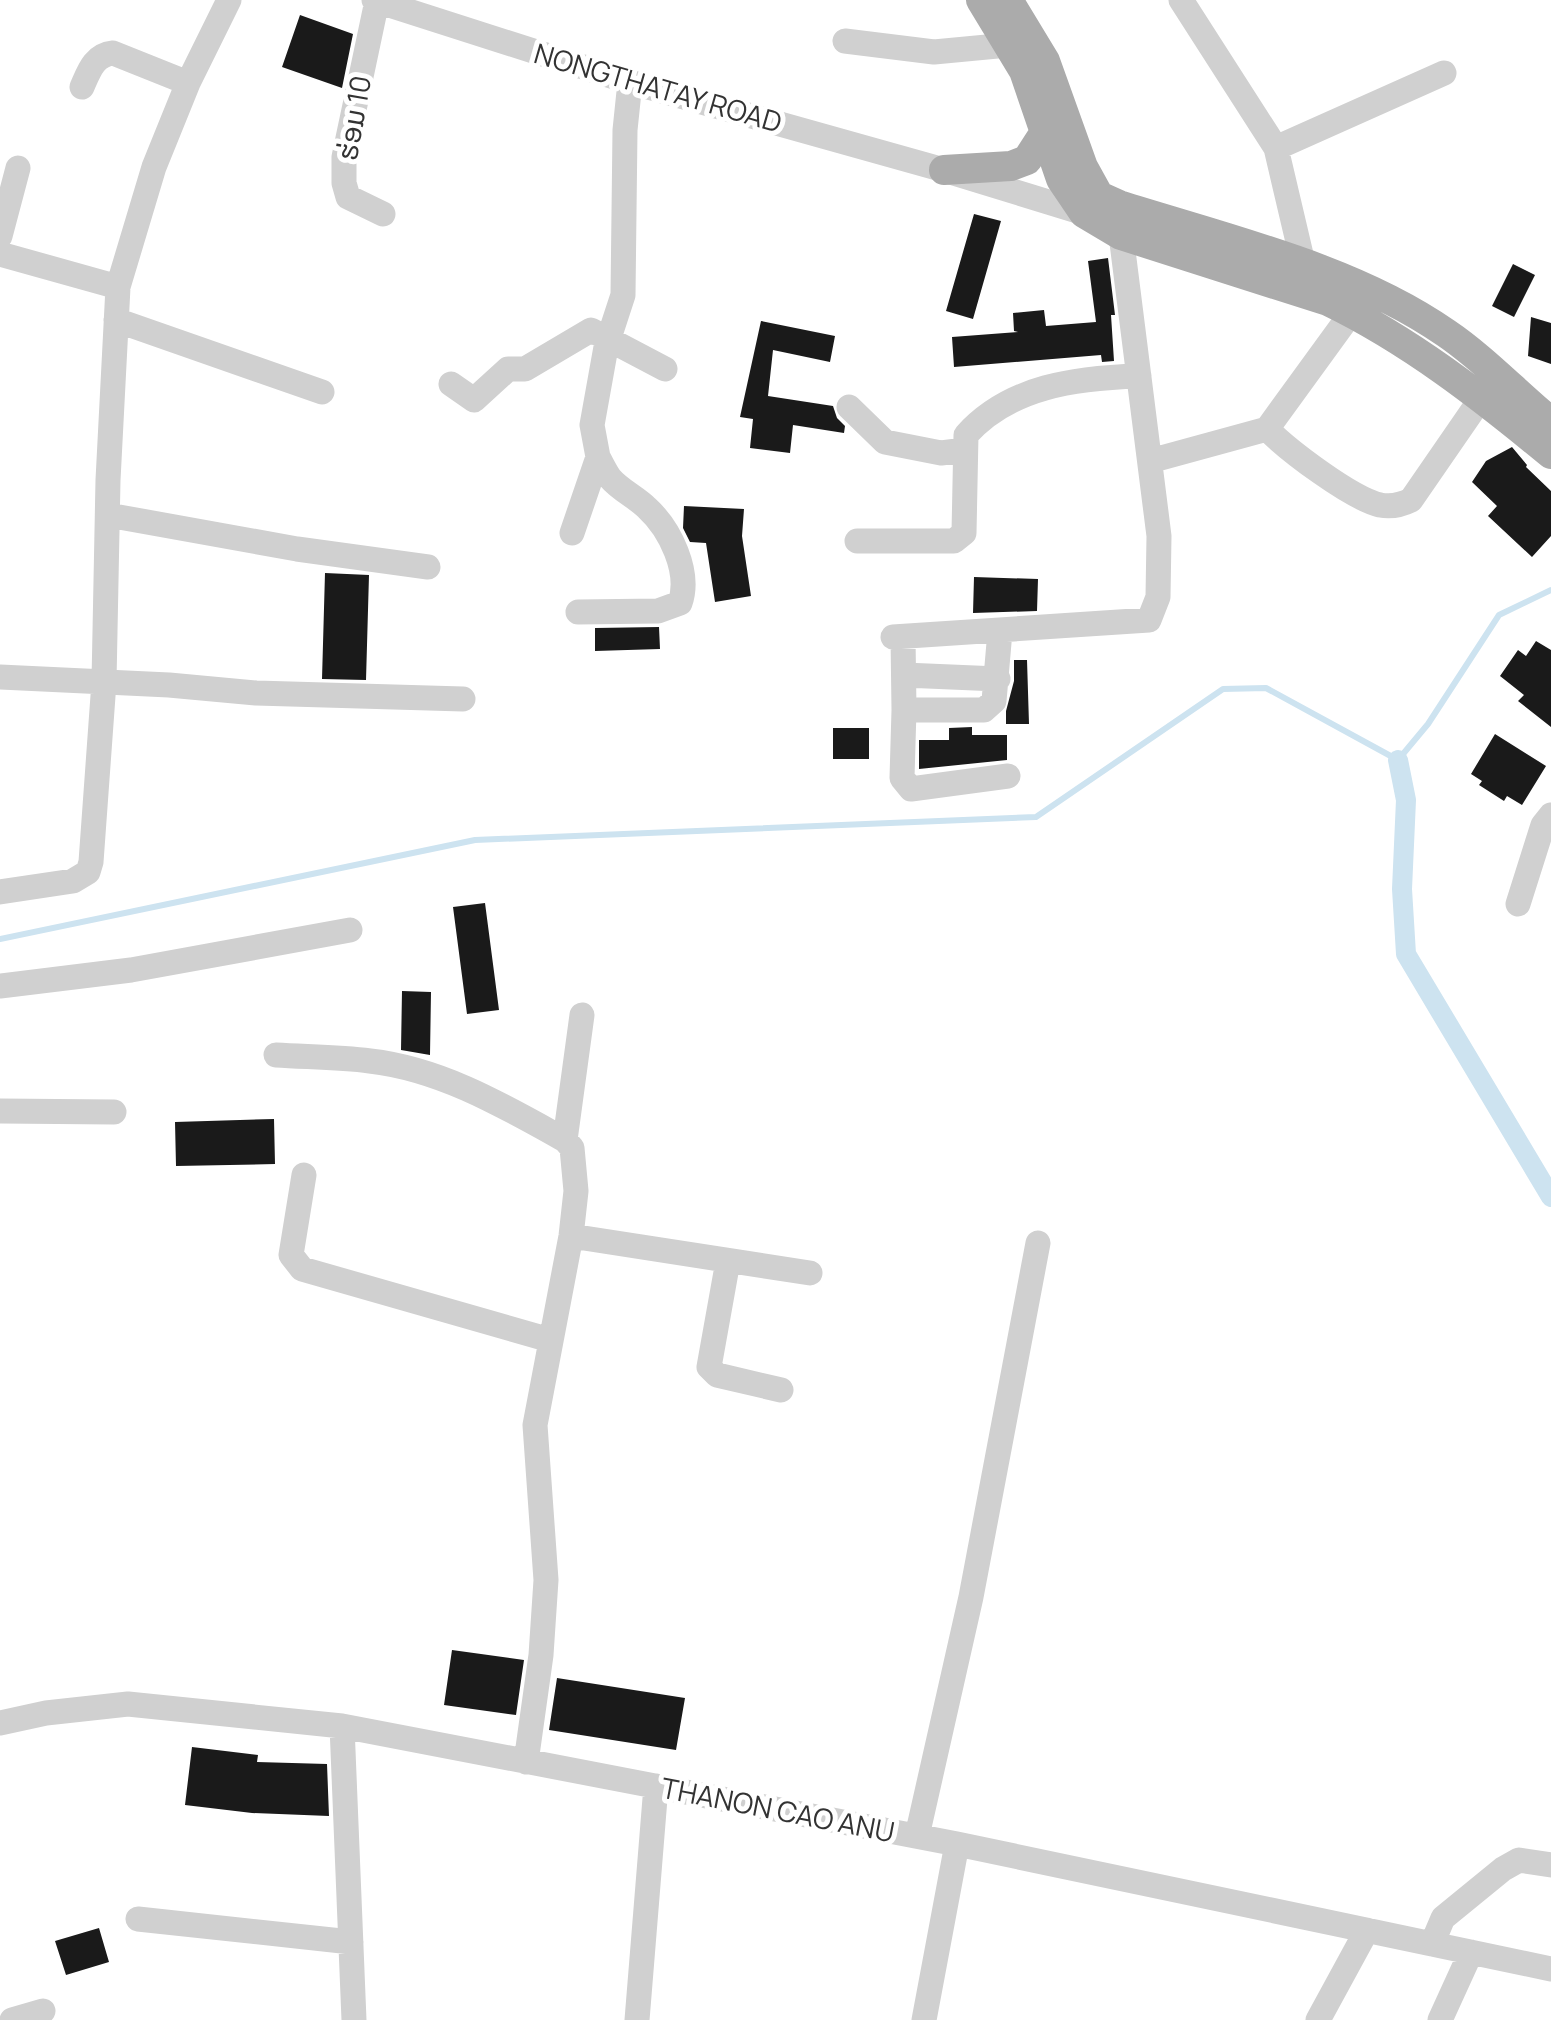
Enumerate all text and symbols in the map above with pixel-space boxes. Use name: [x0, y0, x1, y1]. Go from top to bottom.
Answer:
street label: NONGTHATAY ROAD: [530, 34, 786, 141]
street label: ຮ່ອມ 10: [327, 72, 379, 163]
street label: THANON CAO ANU: [658, 1768, 898, 1850]

